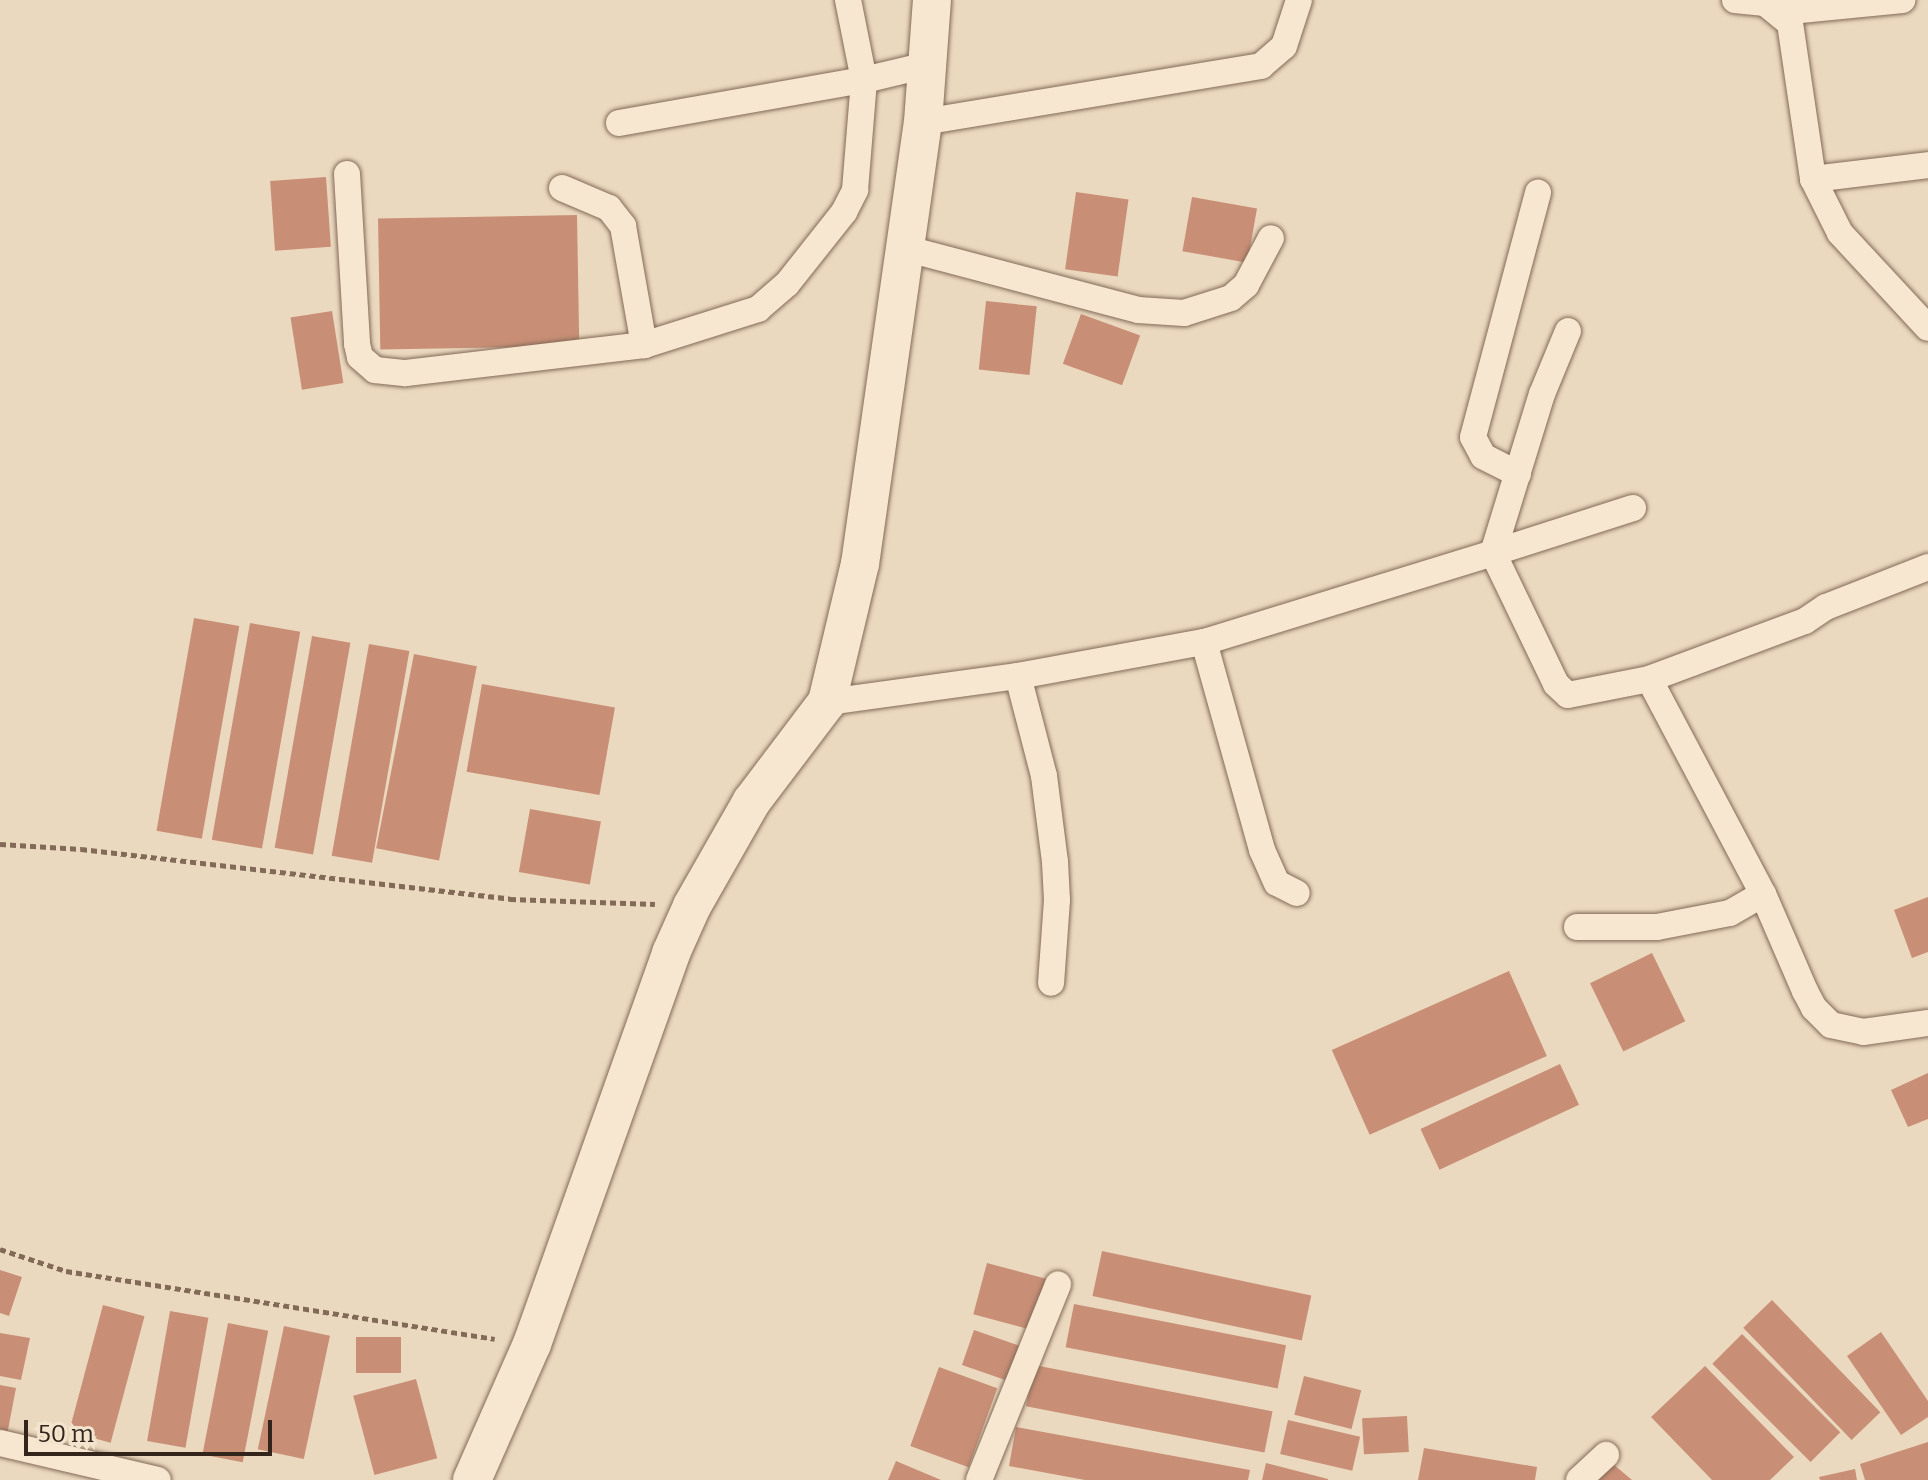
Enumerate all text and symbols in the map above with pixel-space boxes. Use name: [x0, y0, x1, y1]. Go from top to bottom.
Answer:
scale bar: [28, 1404, 276, 1454]
text: 50 m: [38, 1420, 94, 1448]

